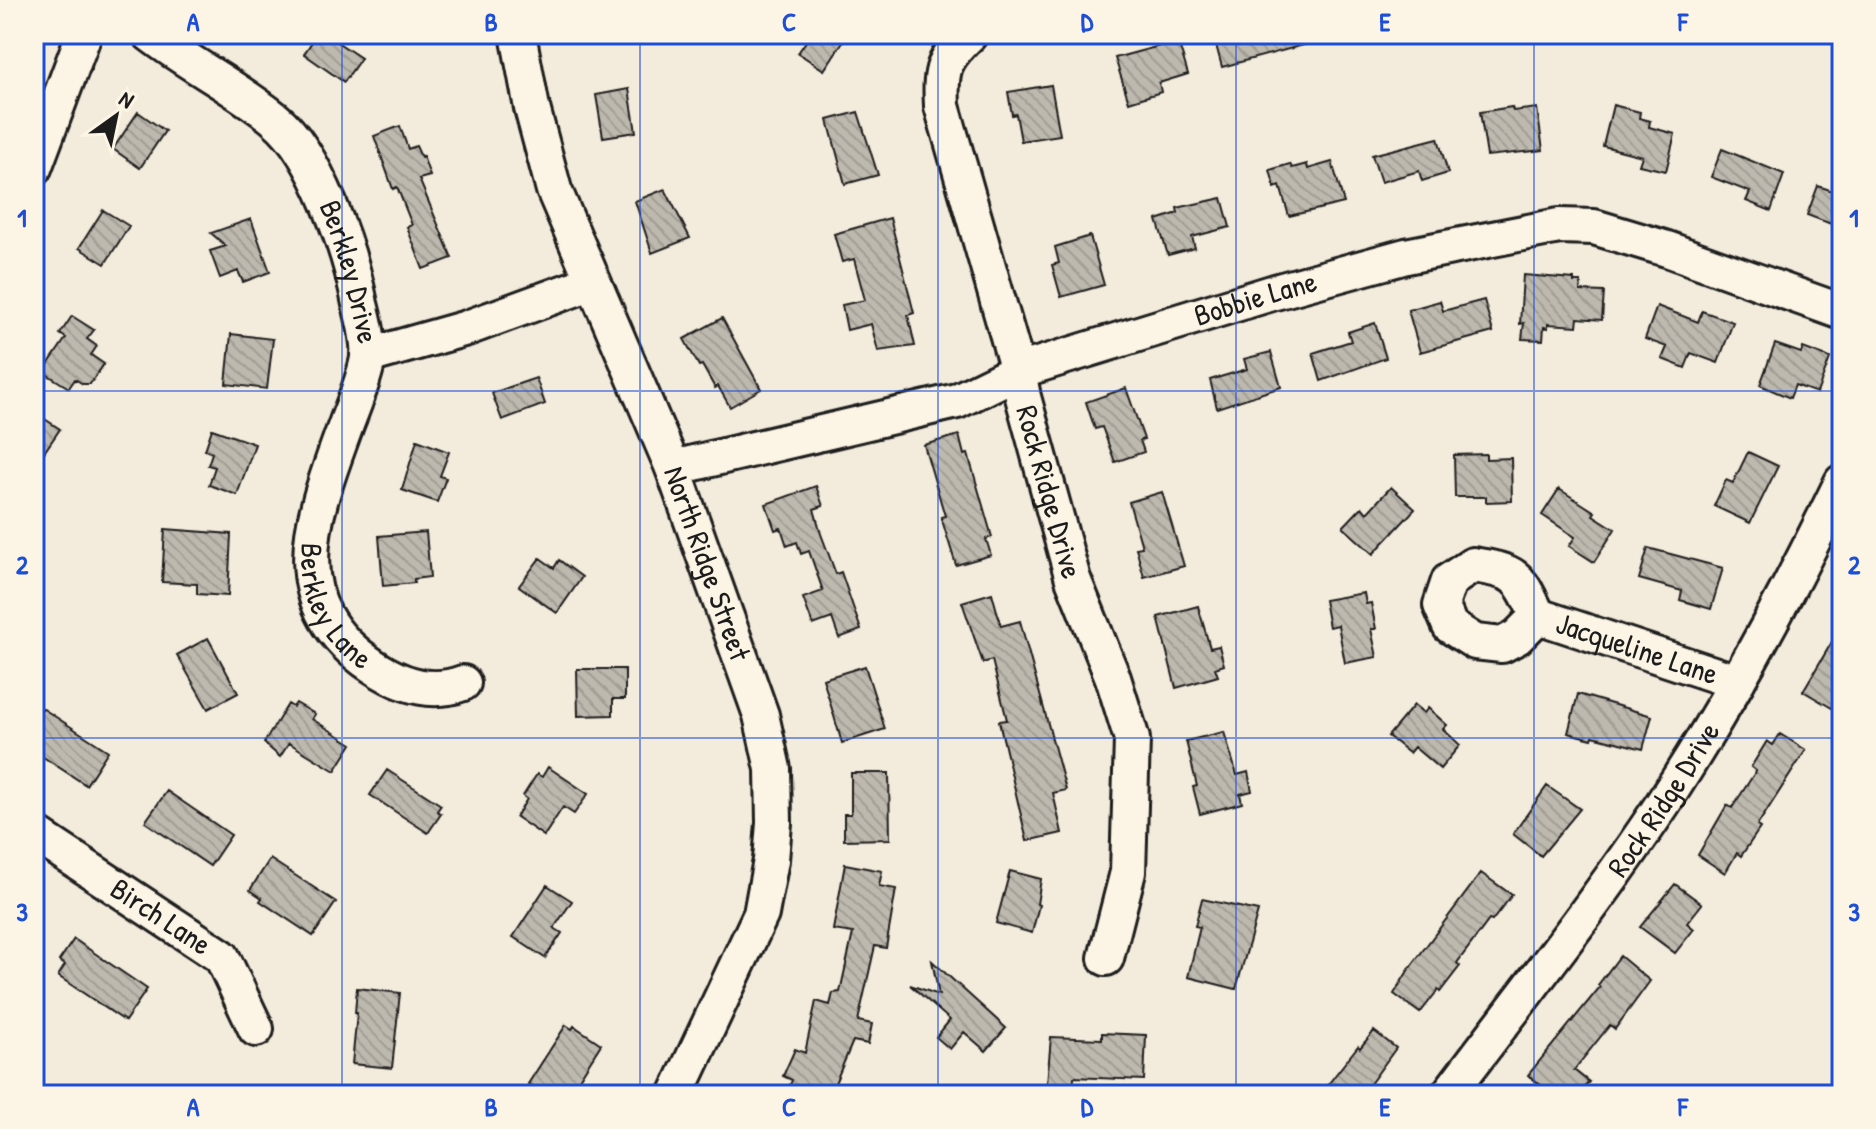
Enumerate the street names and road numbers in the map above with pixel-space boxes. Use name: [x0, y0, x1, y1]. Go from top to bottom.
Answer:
street label: Berkley Drive: [311, 194, 389, 346]
street label: Bobbie Lane: [1189, 260, 1321, 335]
street label: Rock Ridge Drive: [1007, 401, 1093, 583]
street label: North Ridge Street: [655, 461, 761, 666]
street label: Berkley Lane: [292, 542, 381, 678]
street label: Jacqueline Lane: [1551, 602, 1723, 693]
street label: Rock Ridge Drive: [1598, 714, 1728, 884]
street label: Birch Lane: [103, 868, 220, 964]

